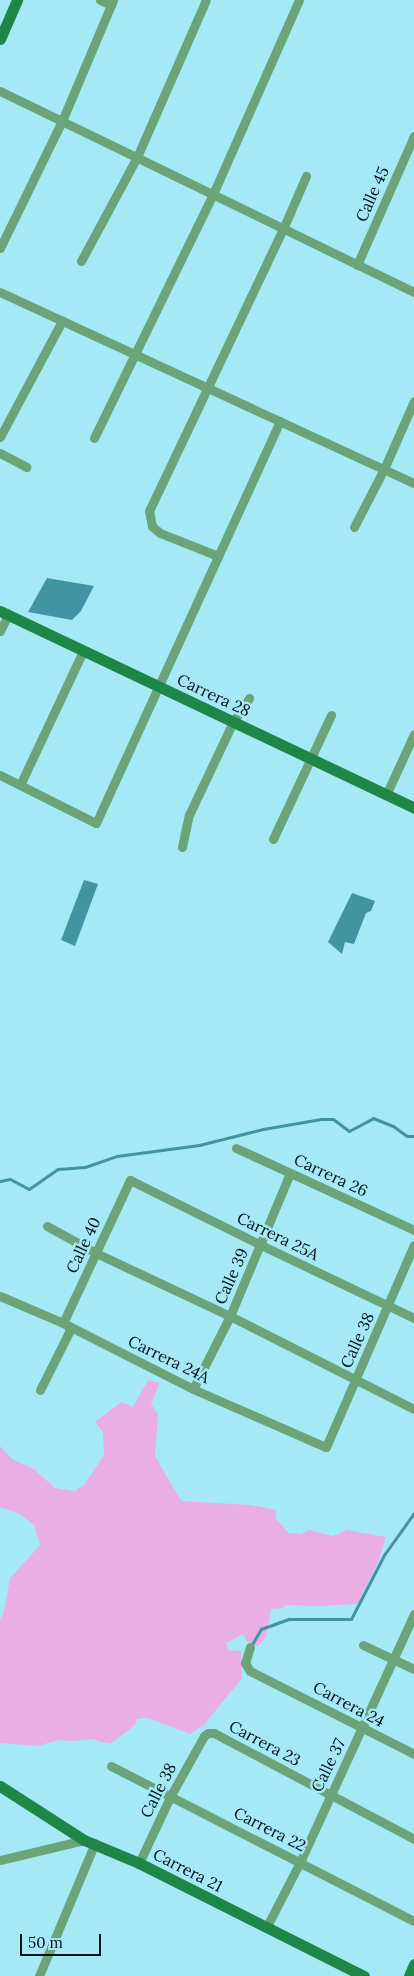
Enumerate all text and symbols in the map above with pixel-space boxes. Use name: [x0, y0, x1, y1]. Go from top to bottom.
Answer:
street label: Calle 45: [351, 163, 393, 225]
street label: Carrera 28: [174, 670, 254, 720]
street label: Carrera 26: [291, 1150, 371, 1200]
street label: Carrera 25A: [234, 1208, 322, 1264]
street label: Calle 40: [62, 1214, 104, 1276]
street label: Calle 39: [210, 1245, 252, 1307]
street label: Calle 38: [336, 1309, 378, 1371]
street label: Carrera 24A: [125, 1331, 213, 1387]
street label: Carrera 24: [310, 1677, 388, 1731]
street label: Carrera 23: [226, 1716, 304, 1770]
street label: Calle 37: [307, 1735, 349, 1795]
street label: Calle 38: [136, 1759, 180, 1821]
street label: Carrera 22: [231, 1803, 309, 1855]
street label: Carrera 21: [150, 1844, 226, 1896]
scale bar: [22, 1924, 104, 1956]
text: 50 m: [28, 1933, 63, 1952]

